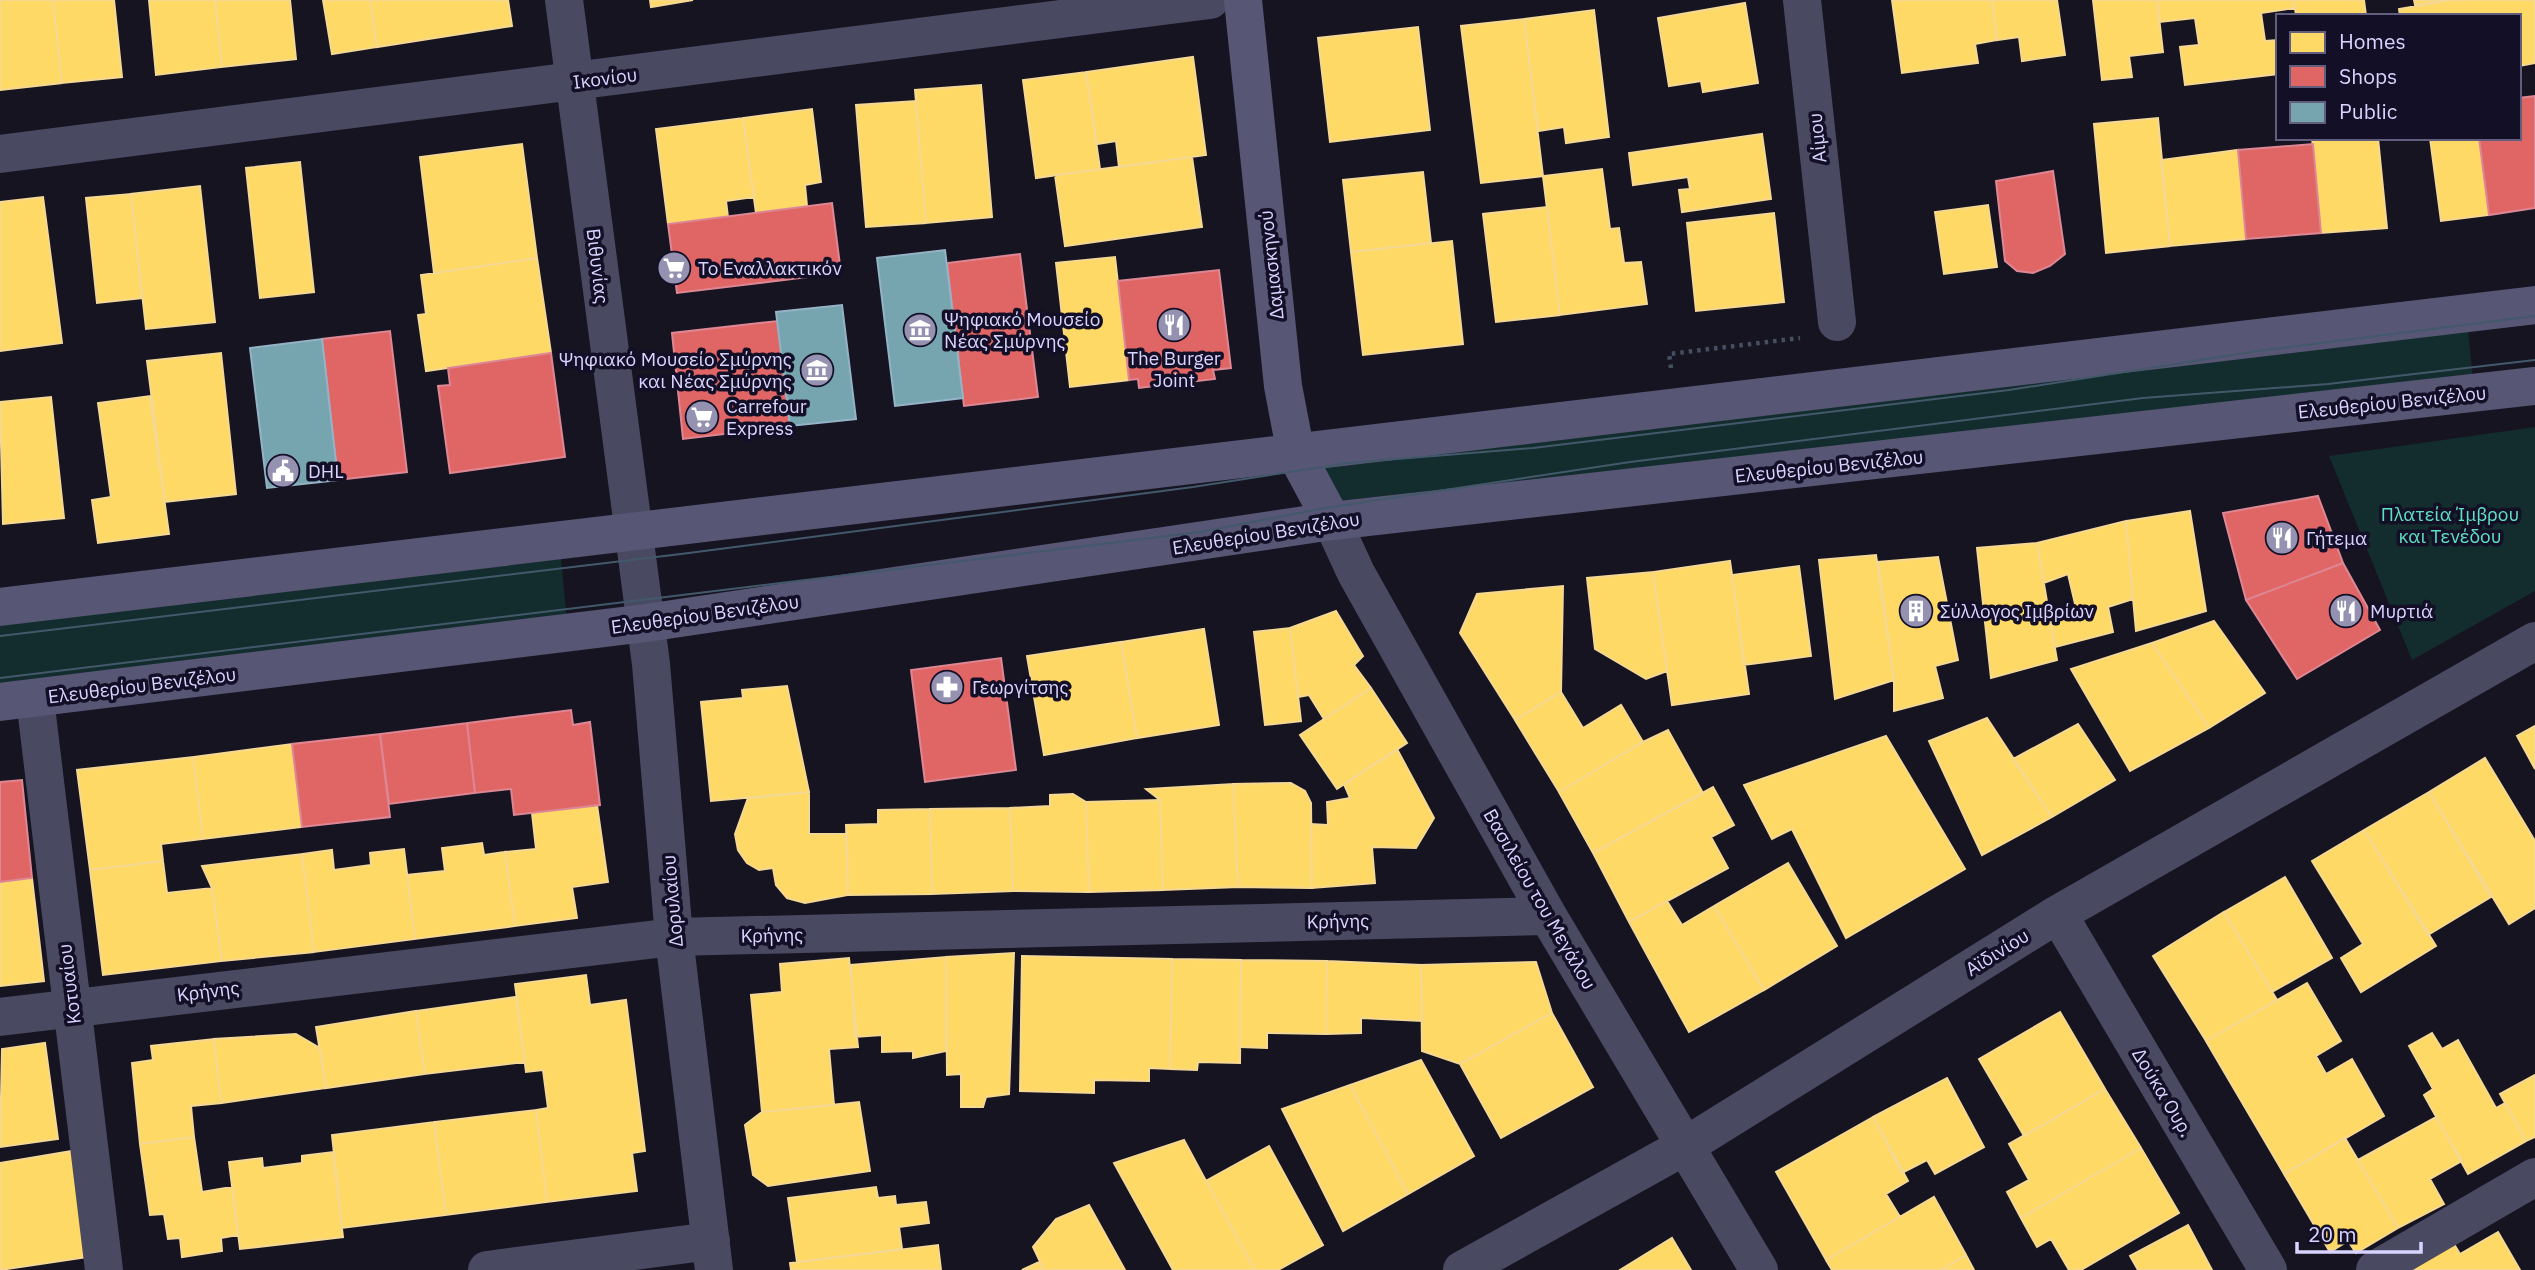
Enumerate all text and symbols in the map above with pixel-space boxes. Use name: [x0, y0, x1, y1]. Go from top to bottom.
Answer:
legend: [2276, 14, 2521, 140]
text: Homes: [2339, 27, 2406, 55]
street label: Ικονίου: [571, 62, 639, 94]
text: Shops: [2339, 62, 2397, 90]
text: Public: [2339, 97, 2397, 125]
street label: Αίμου: [1802, 112, 1832, 164]
street label: Δαμασκηνού: [1253, 209, 1289, 321]
street label: Βιθυνίας: [581, 227, 615, 305]
supermarket icon: Το Εναλλακτικόν: [655, 249, 693, 287]
place label: Το Εναλλακτικόν: [698, 256, 842, 280]
restaurant icon: The Burger Joint: [1155, 306, 1193, 344]
place label: Ψηφιακό Μουσείο Νέας Σμύρνης: [944, 307, 1100, 353]
museum icon: Ψηφιακό Μουσείο Νέας Σμύρνης: [901, 311, 939, 349]
place label: The Burger Joint: [1127, 346, 1221, 392]
place label: Ψηφιακό Μουσείο Σμύρνης και Νέας Σμύρνης: [558, 347, 792, 393]
museum icon: Ψηφιακό Μουσείο Σμύρνης και Νέας Σμύρνης: [798, 351, 836, 389]
street label: Ελευθερίου Βενιζέλου: [2296, 380, 2488, 424]
place label: Carrefour Express: [726, 394, 807, 440]
supermarket icon: Carrefour Express: [683, 398, 721, 436]
street label: Ελευθερίου Βενιζέλου: [1733, 444, 1925, 488]
public building icon: DHL: [264, 452, 302, 490]
place label: DHL: [308, 459, 344, 483]
park label: Πλατεία Ίμβρου και Τενέδου: [2381, 502, 2519, 548]
street label: Ελευθερίου Βενιζέλου: [1171, 506, 1361, 560]
restaurant icon: Γήτεμα: [2263, 519, 2301, 557]
place label: Γήτεμα: [2306, 526, 2367, 550]
street label: Ελευθερίου Βενιζέλου: [609, 589, 801, 639]
building icon: Σύλλογος Ιμβρίων: [1897, 592, 1935, 630]
restaurant icon: Μυρτιά: [2327, 592, 2365, 630]
place label: Σύλλογος Ιμβρίων: [1940, 599, 2094, 623]
place label: Μυρτιά: [2370, 599, 2433, 623]
street label: Ελευθερίου Βενιζέλου: [46, 662, 238, 708]
pharmacy icon: Γεωργίτσης: [928, 668, 966, 706]
place label: Γεωργίτσης: [972, 675, 1069, 699]
street label: Βασιλείου του Μεγάλου: [1478, 804, 1602, 994]
street label: Δορυλαίου: [656, 854, 688, 948]
street label: Κρήνης: [1306, 908, 1370, 934]
street label: Κρήνης: [740, 922, 804, 948]
street label: Αϊδινίου: [1961, 923, 2033, 981]
street label: Κοτυαίου: [52, 942, 86, 1026]
street label: Κρήνης: [175, 975, 241, 1007]
street label: Δούκα Ουρ.: [2127, 1043, 2199, 1141]
scale bar: [2297, 1210, 2421, 1254]
text: 20 m: [2308, 1220, 2357, 1248]

